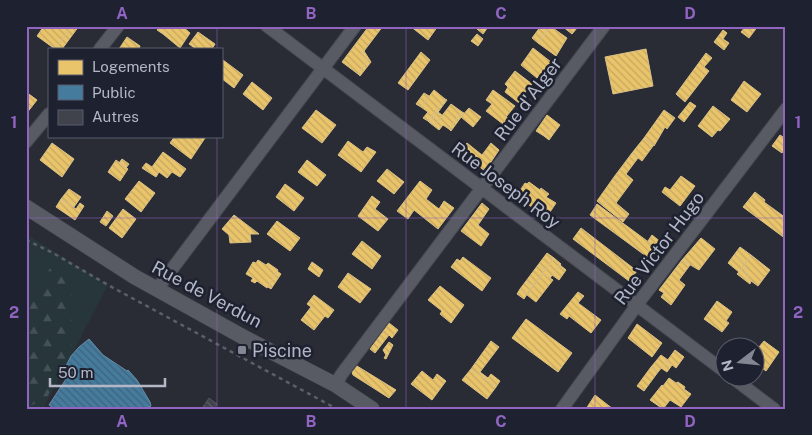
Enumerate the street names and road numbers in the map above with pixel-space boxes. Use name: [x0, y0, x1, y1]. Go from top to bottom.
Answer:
street label: Rue d'Alger: [490, 53, 566, 145]
street label: Rue Joseph Roy: [448, 137, 565, 233]
street label: Rue Victor Hugo: [610, 187, 708, 309]
street label: Rue de Verdun: [148, 256, 266, 332]

